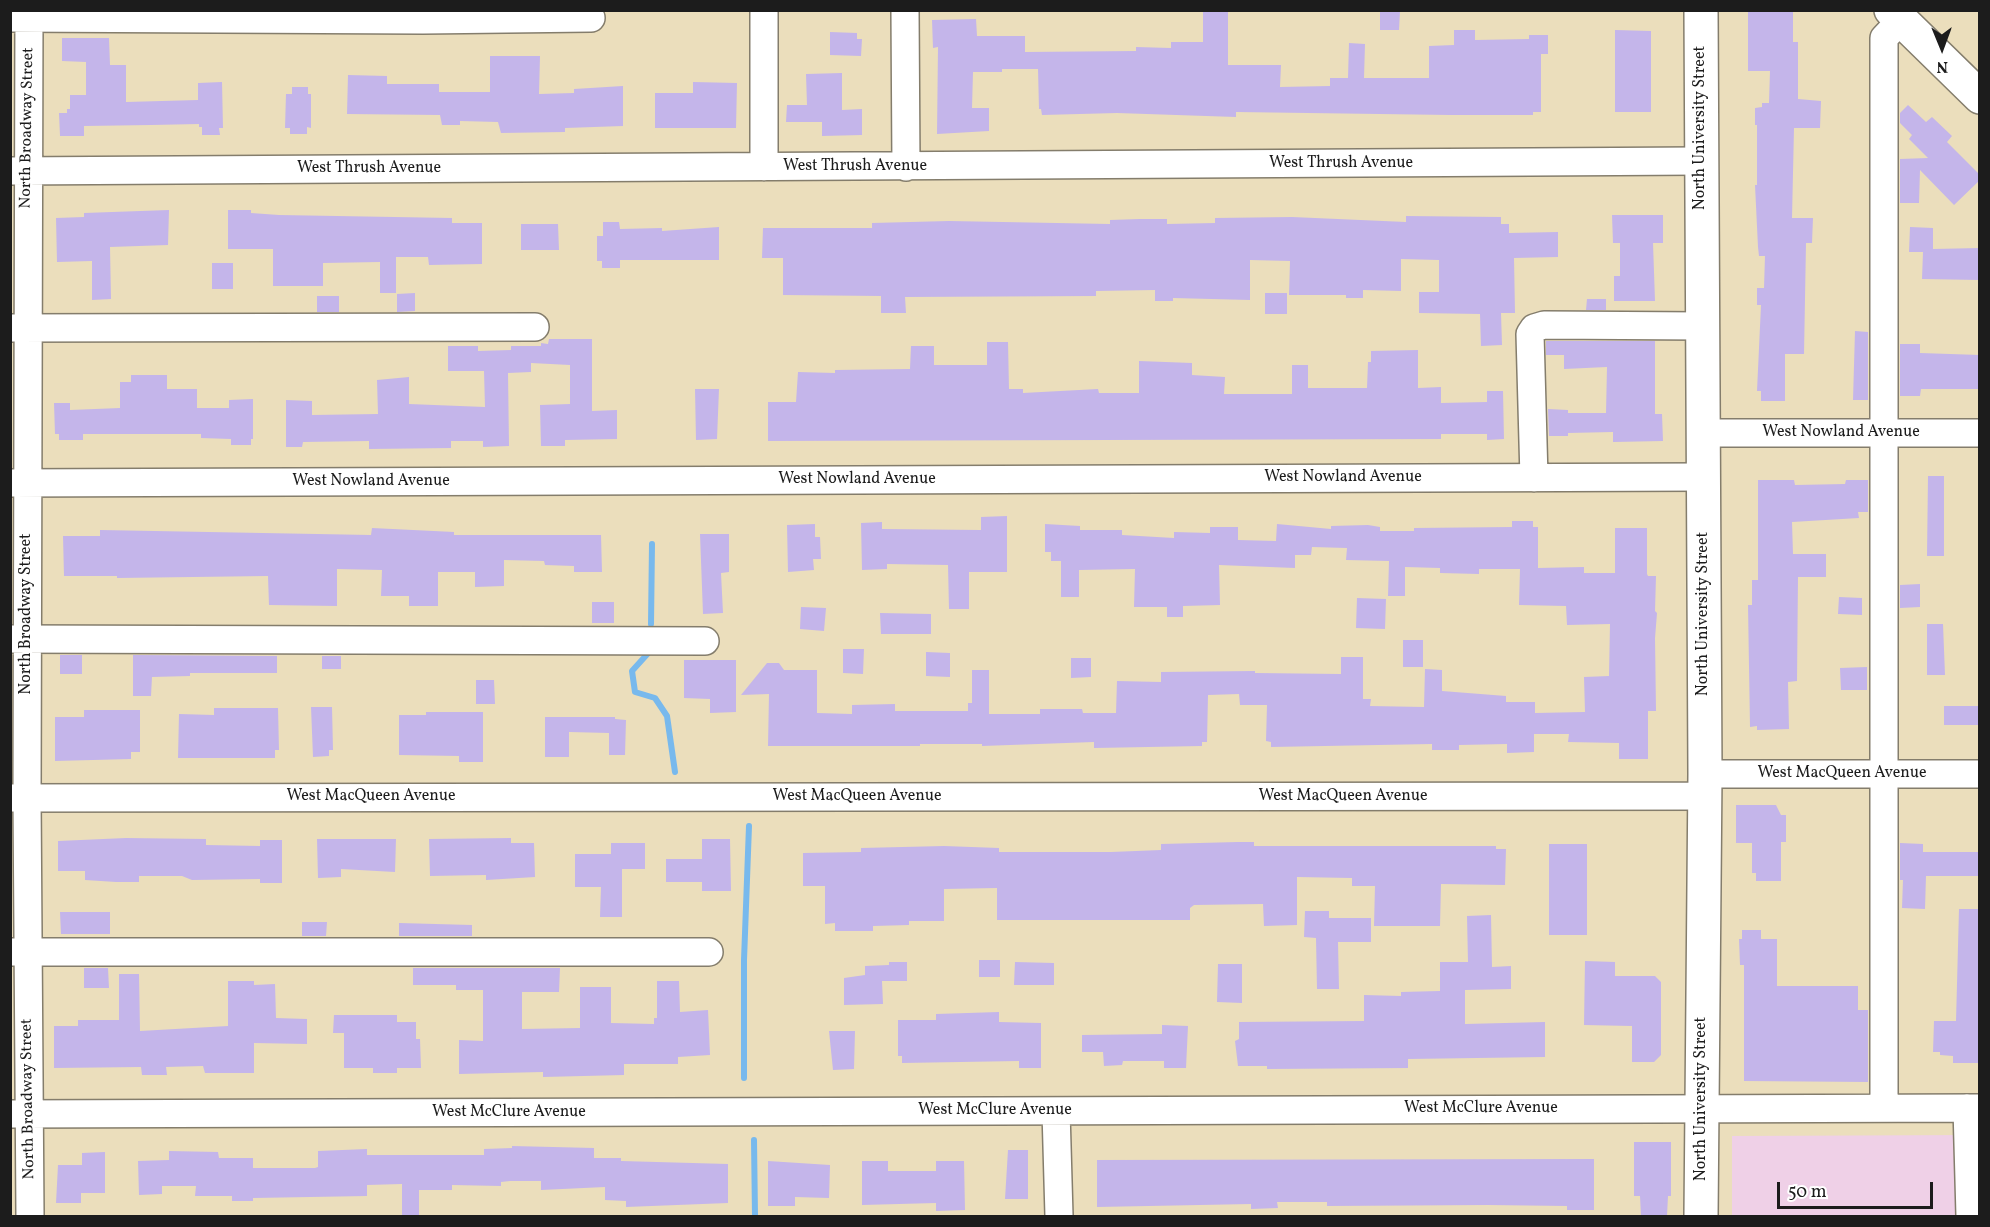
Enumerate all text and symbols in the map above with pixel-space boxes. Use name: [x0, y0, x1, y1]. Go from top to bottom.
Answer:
north arrow: [1912, 18, 1972, 78]
street label: North University Street: [1691, 46, 1711, 210]
street label: North Broadway Street: [17, 47, 39, 209]
text: N: [1936, 55, 1948, 77]
street label: West Thrush Avenue: [1269, 154, 1413, 174]
street label: West Thrush Avenue: [783, 157, 927, 177]
street label: West Thrush Avenue: [297, 159, 441, 179]
street label: West Nowland Avenue: [1762, 423, 1920, 443]
street label: West Nowland Avenue: [1264, 468, 1422, 488]
street label: West Nowland Avenue: [778, 470, 936, 490]
street label: West Nowland Avenue: [292, 472, 450, 492]
street label: North University Street: [1694, 532, 1714, 696]
street label: North Broadway Street: [17, 533, 37, 695]
street label: West MacQueen Avenue: [1757, 764, 1927, 784]
street label: West MacQueen Avenue: [286, 787, 456, 807]
street label: West MacQueen Avenue: [772, 787, 942, 807]
street label: West MacQueen Avenue: [1258, 787, 1428, 807]
street label: North University Street: [1692, 1017, 1712, 1181]
street label: North Broadway Street: [18, 1018, 40, 1180]
street label: West McClure Avenue: [1404, 1099, 1558, 1119]
street label: West McClure Avenue: [918, 1101, 1072, 1121]
street label: West McClure Avenue: [432, 1103, 586, 1123]
scale bar: [1780, 1170, 1936, 1208]
text: 50 m: [1788, 1180, 1827, 1205]

